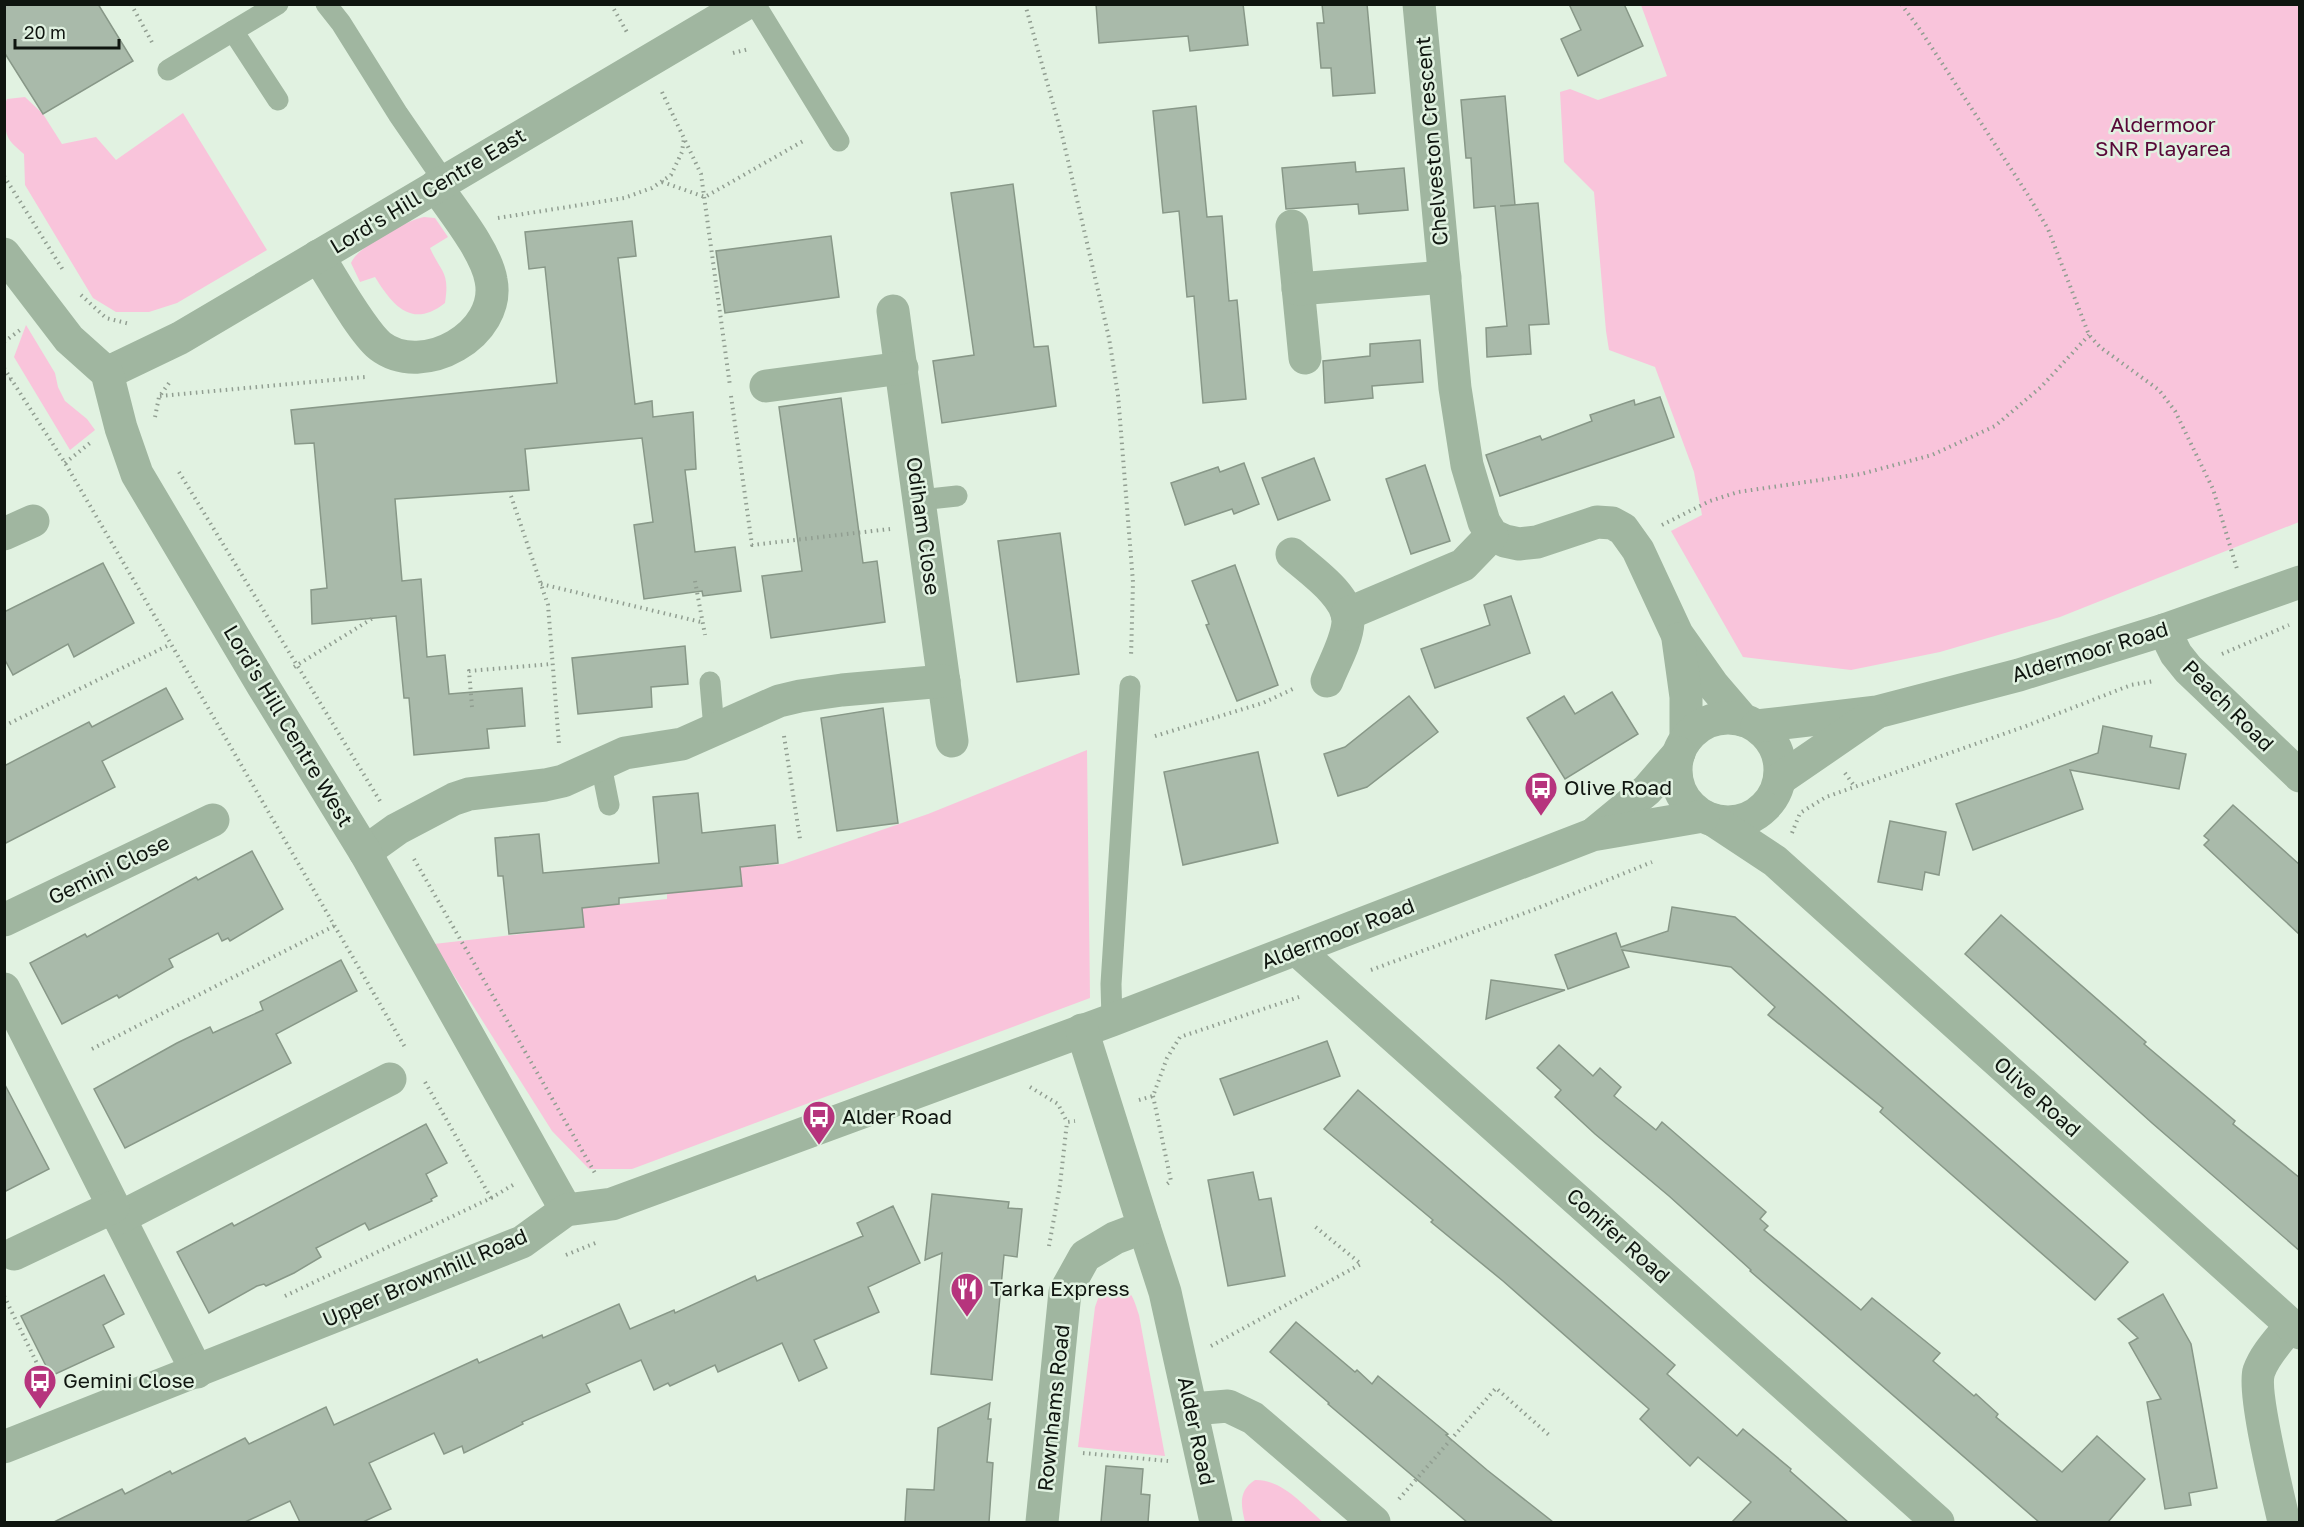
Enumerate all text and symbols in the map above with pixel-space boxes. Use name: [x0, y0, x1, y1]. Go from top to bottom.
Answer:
scale bar: [15, 12, 118, 50]
text: 20 m: [24, 21, 66, 43]
street label: Chelveston Crescent: [1409, 35, 1453, 247]
park label: Aldermoor SNR Playarea: [2095, 111, 2231, 161]
street label: Lord's Hill Centre East: [325, 121, 530, 259]
street label: Odiham Close: [901, 455, 947, 597]
street label: Aldermoor Road: [2008, 615, 2171, 687]
street label: Lord's Hill Centre West: [218, 620, 359, 831]
street label: Peach Road: [2178, 654, 2280, 756]
bus stop icon: Olive Road: [1523, 770, 1559, 817]
place label: Olive Road: [1564, 774, 1672, 800]
street label: Gemini Close: [44, 829, 173, 910]
street label: Aldermoor Road: [1257, 892, 1418, 974]
street label: Olive Road: [1989, 1050, 2087, 1142]
bus stop icon: Alder Road: [801, 1099, 837, 1146]
place label: Alder Road: [842, 1103, 952, 1129]
street label: Conifer Road: [1562, 1182, 1676, 1288]
street label: Upper Brownhill Road: [318, 1222, 531, 1332]
restaurant icon: Tarka Express: [949, 1271, 985, 1318]
place label: Tarka Express: [990, 1275, 1130, 1301]
street label: Rownhams Road: [1031, 1323, 1075, 1493]
bus stop icon: Gemini Close: [22, 1363, 58, 1410]
place label: Gemini Close: [63, 1367, 195, 1393]
street label: Alder Road: [1173, 1374, 1221, 1487]

